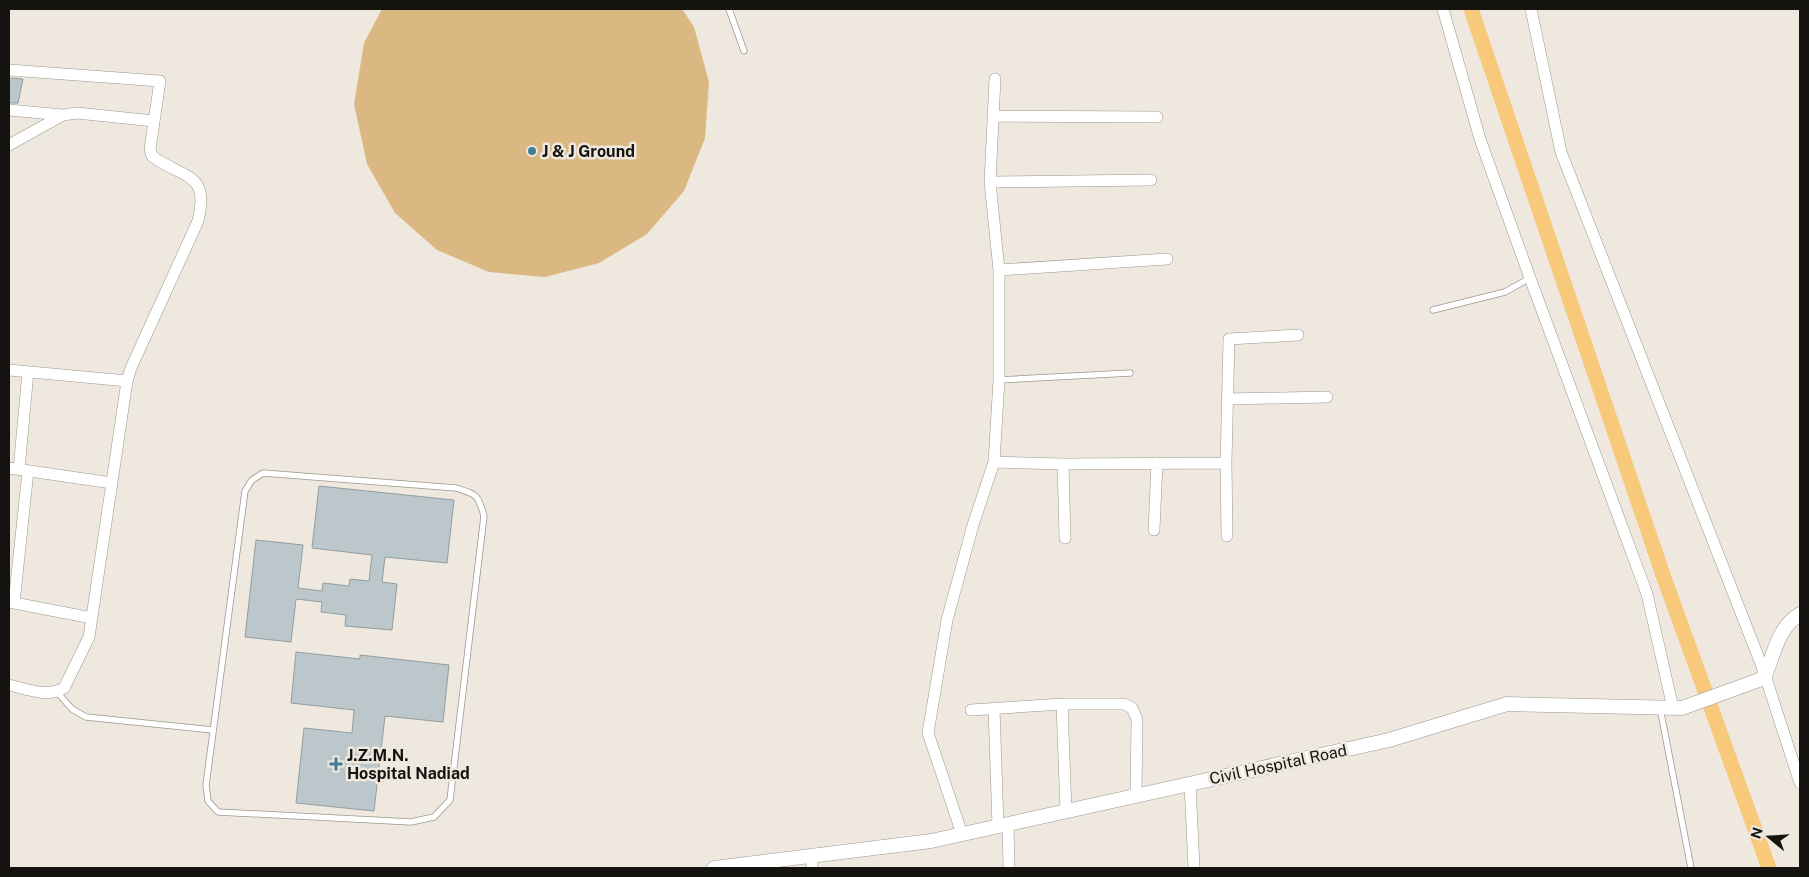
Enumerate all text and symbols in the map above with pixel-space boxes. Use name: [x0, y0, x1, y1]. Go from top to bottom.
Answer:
place label: J & J Ground: [542, 142, 635, 161]
marker: J & J Ground: [526, 145, 538, 157]
street label: Civil Hospital Road: [1208, 741, 1349, 788]
place label: J.Z.M.N. Hospital Nadiad: [347, 746, 470, 783]
marker: J.Z.M.N. Hospital Nadiad: [329, 757, 343, 771]
north arrow: [1744, 812, 1794, 862]
text: N: [1747, 825, 1766, 841]

